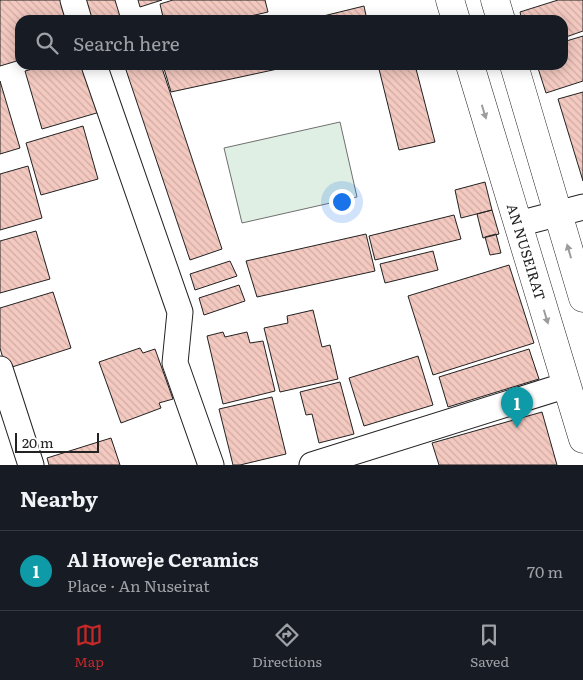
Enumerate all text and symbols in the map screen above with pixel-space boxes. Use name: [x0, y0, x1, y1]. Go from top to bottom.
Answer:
search box: [15, 15, 568, 70]
icon: search: [33, 29, 61, 57]
text: Search here: [73, 29, 180, 57]
one-way arrow: [481, 104, 488, 119]
your location: [329, 189, 355, 215]
street label: AN NUSEIRAT: [503, 201, 551, 302]
one-way arrow: [565, 244, 573, 259]
one-way arrow: [543, 310, 551, 325]
pin: 1: [501, 387, 533, 428]
scale bar: [15, 430, 99, 453]
text: 20 m: [22, 432, 54, 452]
text: Nearby: [20, 482, 98, 513]
text: Al Howeje Ceramics: [67, 545, 258, 573]
text: 1: [33, 559, 39, 583]
text: 70 m: [527, 559, 563, 583]
text: Place · An Nuseirat: [67, 573, 210, 597]
tab: Map: [74, 621, 104, 671]
tab: Directions: [252, 621, 322, 671]
tab: Saved: [470, 621, 509, 671]

